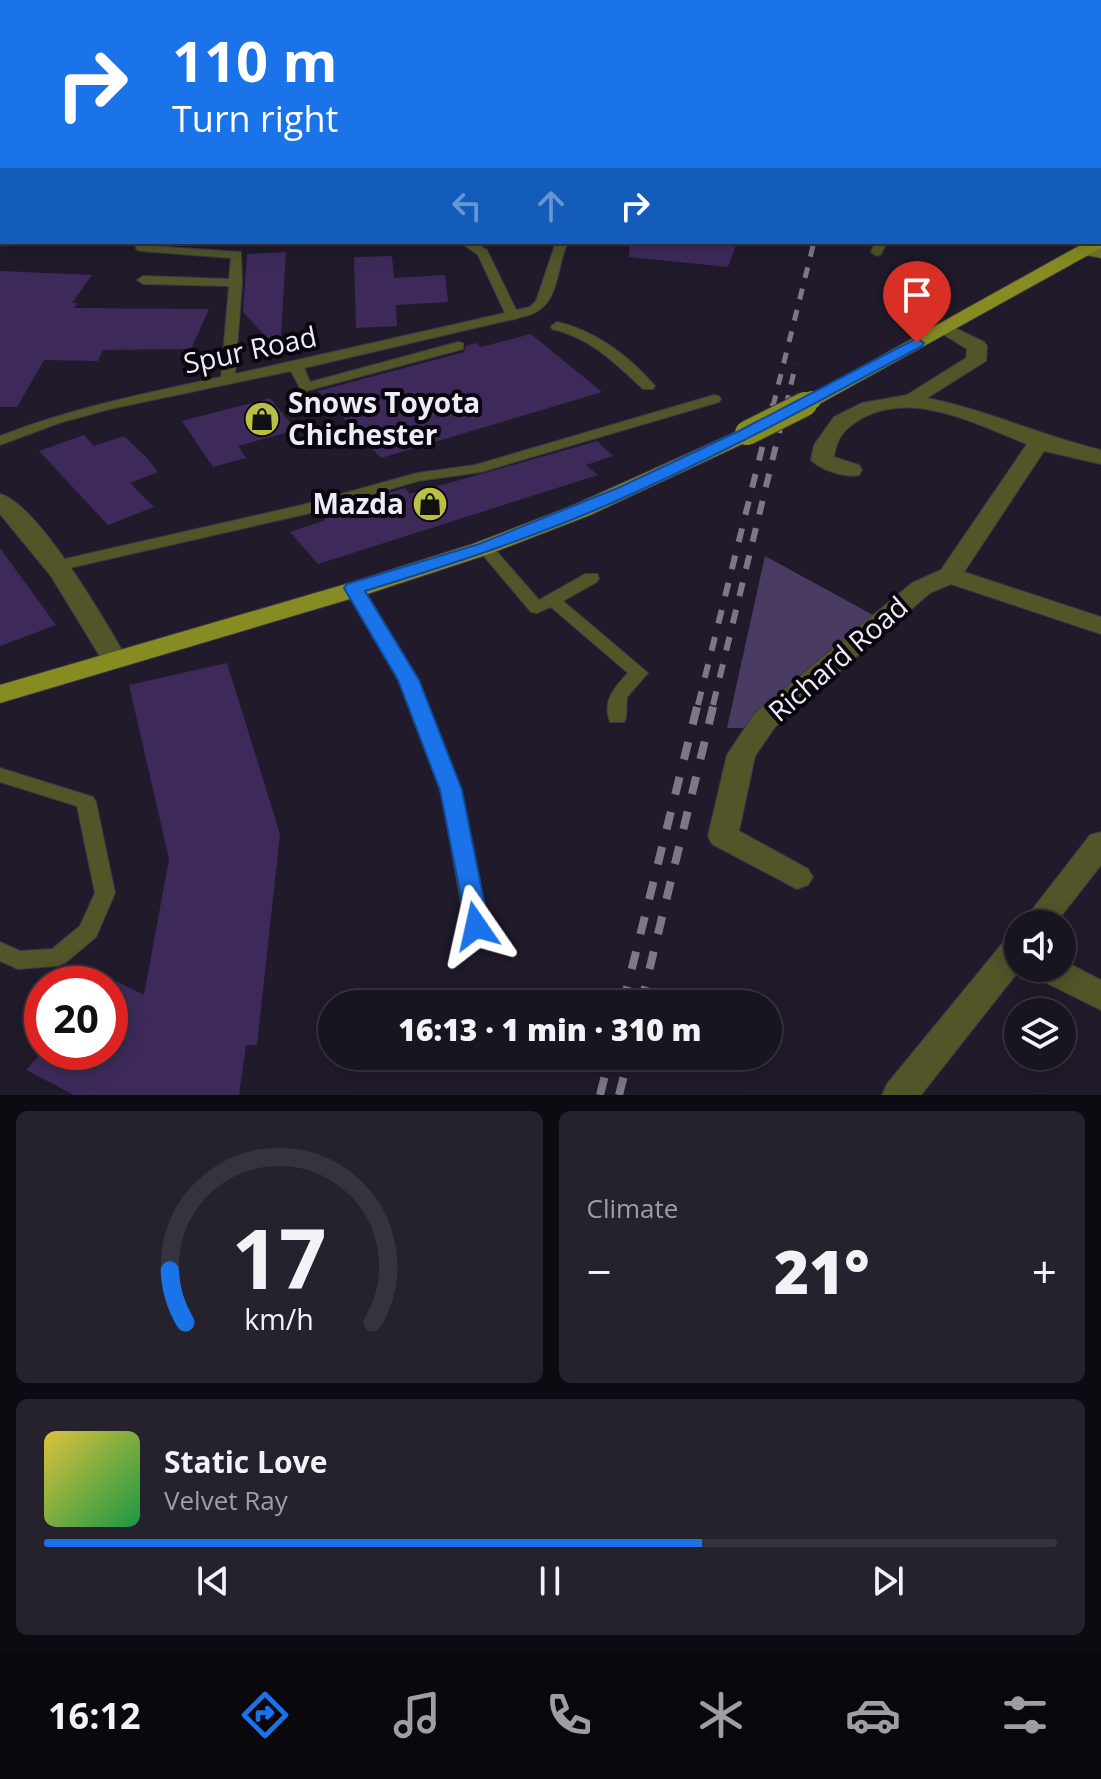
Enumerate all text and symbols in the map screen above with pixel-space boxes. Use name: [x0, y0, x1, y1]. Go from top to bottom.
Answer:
text: 110 m: [172, 22, 338, 98]
icon: right: [40, 32, 144, 136]
text: Turn right: [172, 94, 338, 143]
icon: left: [445, 184, 489, 228]
icon: ahead: [529, 184, 573, 228]
icon: right: [613, 184, 657, 228]
pin: [883, 261, 951, 343]
icon: arrive: [895, 273, 939, 317]
street label: Spur Road: [180, 316, 320, 382]
place label: Snows Toyota Chichester: [288, 383, 480, 453]
shop icon: Snows Toyota Chichester: [243, 400, 281, 438]
place label: Mazda: [312, 484, 404, 522]
shop icon: Mazda: [411, 485, 449, 523]
street label: Richard Road: [760, 587, 915, 729]
position arrow: [434, 884, 518, 968]
map controls: [1004, 910, 1076, 1070]
button: sound: [1004, 910, 1076, 982]
speed limit sign: 20: [24, 966, 128, 1070]
button: layers: [1004, 998, 1076, 1070]
text: 16:13 · 1 min · 310 m: [398, 1009, 702, 1050]
text: Climate: [587, 1190, 678, 1226]
text: 17: [232, 1200, 327, 1313]
text: 21°: [774, 1230, 870, 1312]
text: −: [587, 1241, 612, 1301]
text: +: [1032, 1241, 1057, 1301]
text: km/h: [245, 1299, 314, 1338]
text: Static Love: [164, 1441, 327, 1482]
text: Velvet Ray: [164, 1482, 288, 1518]
icon: previous: [191, 1559, 235, 1603]
icon: pause: [528, 1559, 572, 1603]
icon: next: [866, 1559, 910, 1603]
icon: directions: [237, 1687, 293, 1743]
icon: music: [389, 1687, 445, 1743]
icon: phone: [541, 1687, 597, 1743]
icon: climate: [693, 1687, 749, 1743]
icon: car: [845, 1687, 901, 1743]
icon: filters: [997, 1687, 1053, 1743]
text: 16:12: [48, 1691, 141, 1740]

